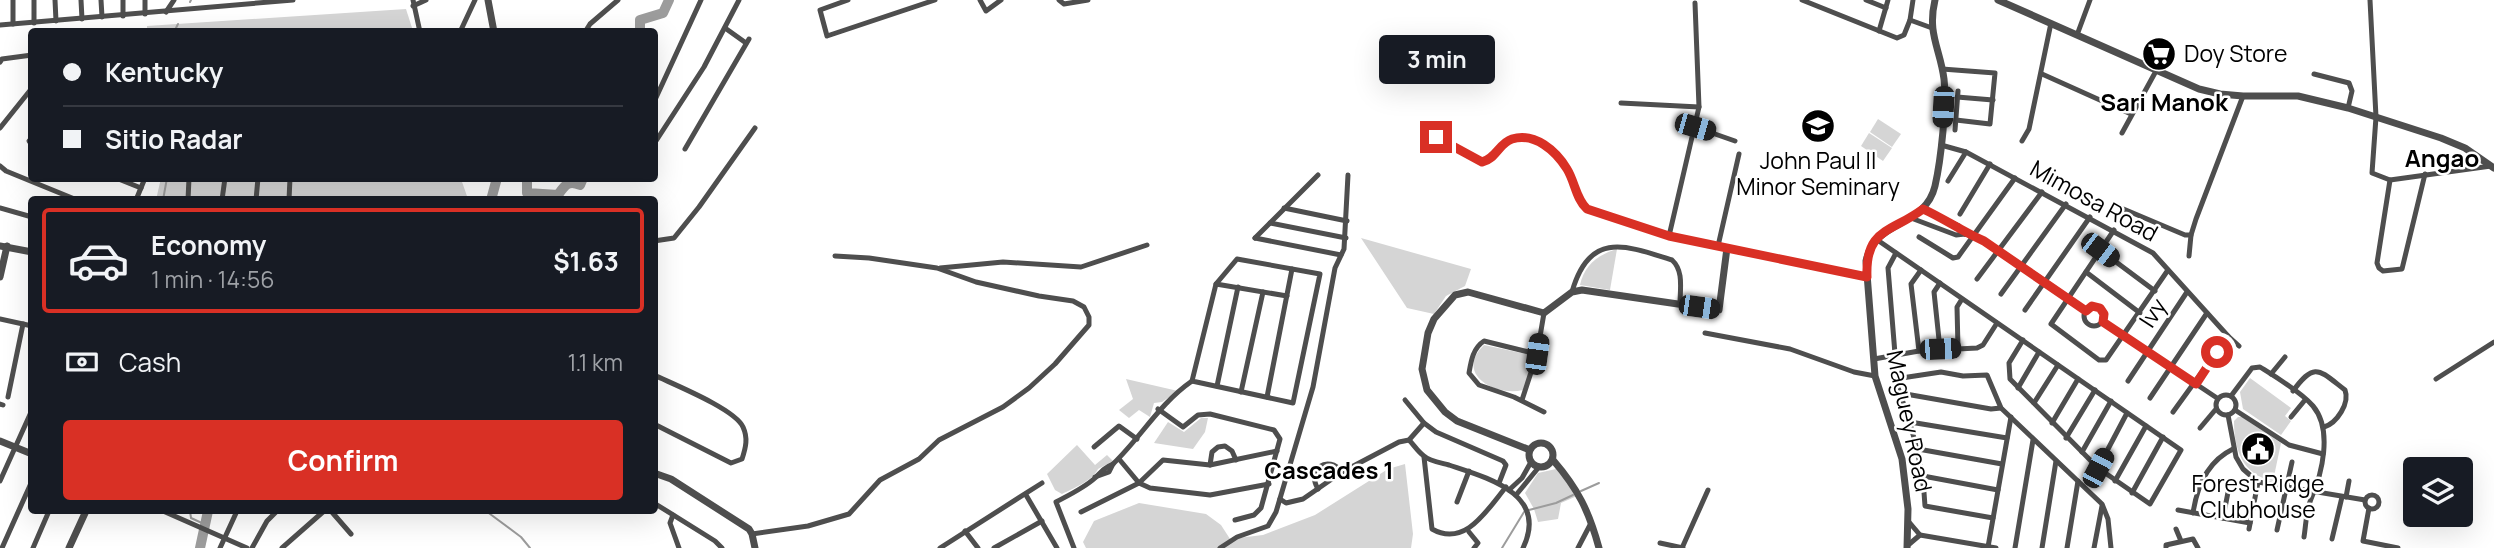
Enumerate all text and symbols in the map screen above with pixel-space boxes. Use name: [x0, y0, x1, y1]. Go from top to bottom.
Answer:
supermarket icon: Doy Store: [2140, 35, 2178, 73]
callout: 3 min: [1378, 36, 1494, 85]
place label: Doy Store: [2184, 37, 2287, 69]
text: 3 min: [1407, 43, 1467, 75]
text: Kentucky: [105, 54, 223, 90]
car: [1932, 85, 1955, 129]
district label: Sari Manok: [2100, 85, 2229, 118]
school or university icon: John Paul II Minor Seminary: [1799, 107, 1837, 145]
car: [1672, 111, 1719, 143]
text: Sitio Radar: [105, 121, 243, 157]
route end: [1420, 121, 1452, 153]
district label: Angao: [2405, 141, 2479, 174]
place label: John Paul II Minor Seminary: [1736, 144, 1900, 202]
street label: Mimosa Road: [2025, 152, 2164, 248]
text: Economy: [151, 227, 266, 263]
icon: car: [67, 229, 130, 292]
car: [2077, 229, 2124, 271]
text: $1.63: [553, 243, 619, 279]
text: 1 min · 14:56: [151, 263, 274, 295]
street label: Ivy: [2131, 292, 2173, 333]
car: [1677, 294, 1722, 320]
car: [1524, 332, 1551, 376]
route start: [2201, 336, 2233, 368]
car: [1919, 338, 1962, 360]
icon: cash: [63, 343, 101, 381]
text: Cash: [119, 344, 181, 380]
text: 1.1 km: [567, 346, 623, 378]
street label: Maguey Road: [1879, 347, 1941, 494]
button: Confirm: [63, 420, 623, 500]
public building icon: Forest Ridge Clubhouse: [2239, 430, 2277, 468]
car: [2079, 445, 2118, 491]
district label: Cascades 1: [1264, 453, 1394, 486]
map controls: [2403, 457, 2473, 527]
button: layers: [2403, 457, 2473, 527]
place label: Forest Ridge Clubhouse: [2192, 467, 2324, 525]

